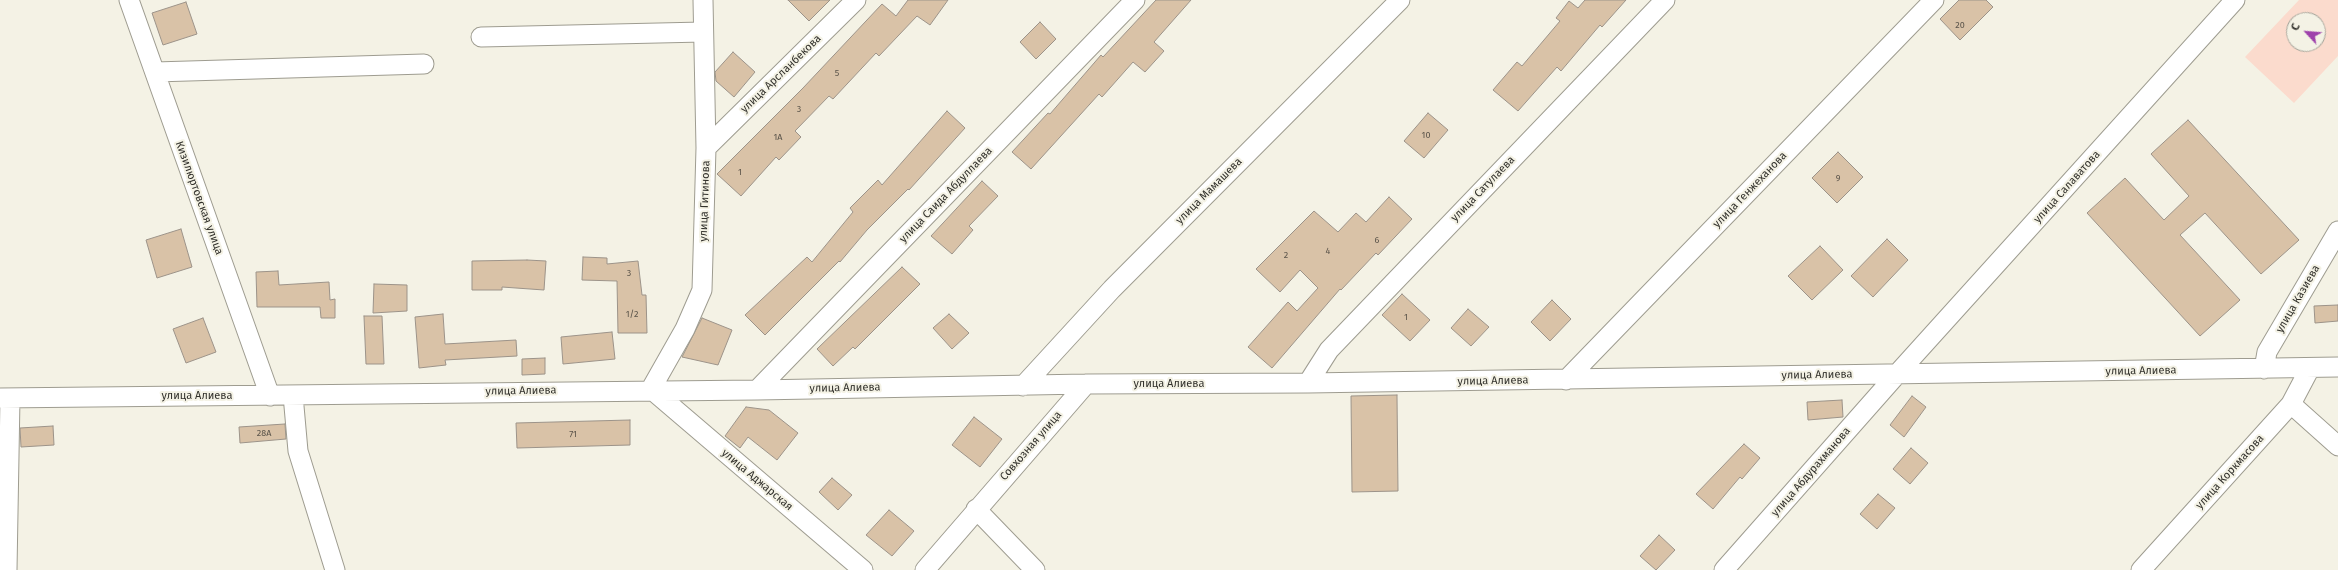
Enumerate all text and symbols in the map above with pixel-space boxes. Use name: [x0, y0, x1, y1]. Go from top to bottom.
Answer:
north arrow: [2286, 12, 2326, 52]
house number: 20: [1955, 20, 1965, 30]
text: С: [2288, 21, 2303, 33]
street label: улица Арсланбекова: [738, 32, 824, 116]
house number: 5: [835, 68, 839, 78]
house number: 3: [797, 104, 801, 114]
house number: 10: [1422, 130, 1430, 140]
house number: 1А: [773, 132, 783, 142]
street label: Кизилюртовская улица: [172, 139, 226, 257]
street label: улица Саида Абдуллаева: [897, 144, 995, 246]
street label: улица Салаватова: [2031, 148, 2103, 226]
street label: улица Генжеханова: [1710, 149, 1790, 231]
street label: улица Сатулаева: [1448, 153, 1518, 225]
street label: улица Мамашева: [1173, 155, 1245, 227]
street label: улица Гитинова: [697, 160, 713, 242]
house number: 1: [738, 167, 742, 177]
house number: 9: [1836, 173, 1840, 183]
house number: 6: [1375, 235, 1379, 245]
house number: 4: [1326, 246, 1330, 256]
house number: 2: [1284, 250, 1288, 260]
street label: улица Казиева: [2273, 263, 2323, 335]
house number: 3: [627, 268, 631, 278]
house number: 1/2: [626, 309, 638, 319]
house number: 1: [1404, 312, 1408, 322]
street label: улица Алиева: [2105, 364, 2177, 378]
street label: улица Алиева: [1781, 368, 1853, 382]
street label: улица Алиева: [1457, 374, 1529, 388]
street label: улица Алиева: [1134, 377, 1204, 391]
street label: улица Алиева: [809, 381, 881, 395]
street label: улица Алиева: [485, 384, 557, 398]
street label: улица Алиева: [162, 389, 232, 403]
street label: Совхозная улица: [997, 409, 1065, 483]
street label: улица Абдурахманова: [1769, 425, 1853, 519]
house number: 28А: [257, 428, 271, 438]
house number: 71: [569, 429, 577, 439]
street label: улица Коркмасова: [2193, 432, 2267, 512]
street label: улица Аджарская: [719, 446, 795, 514]

